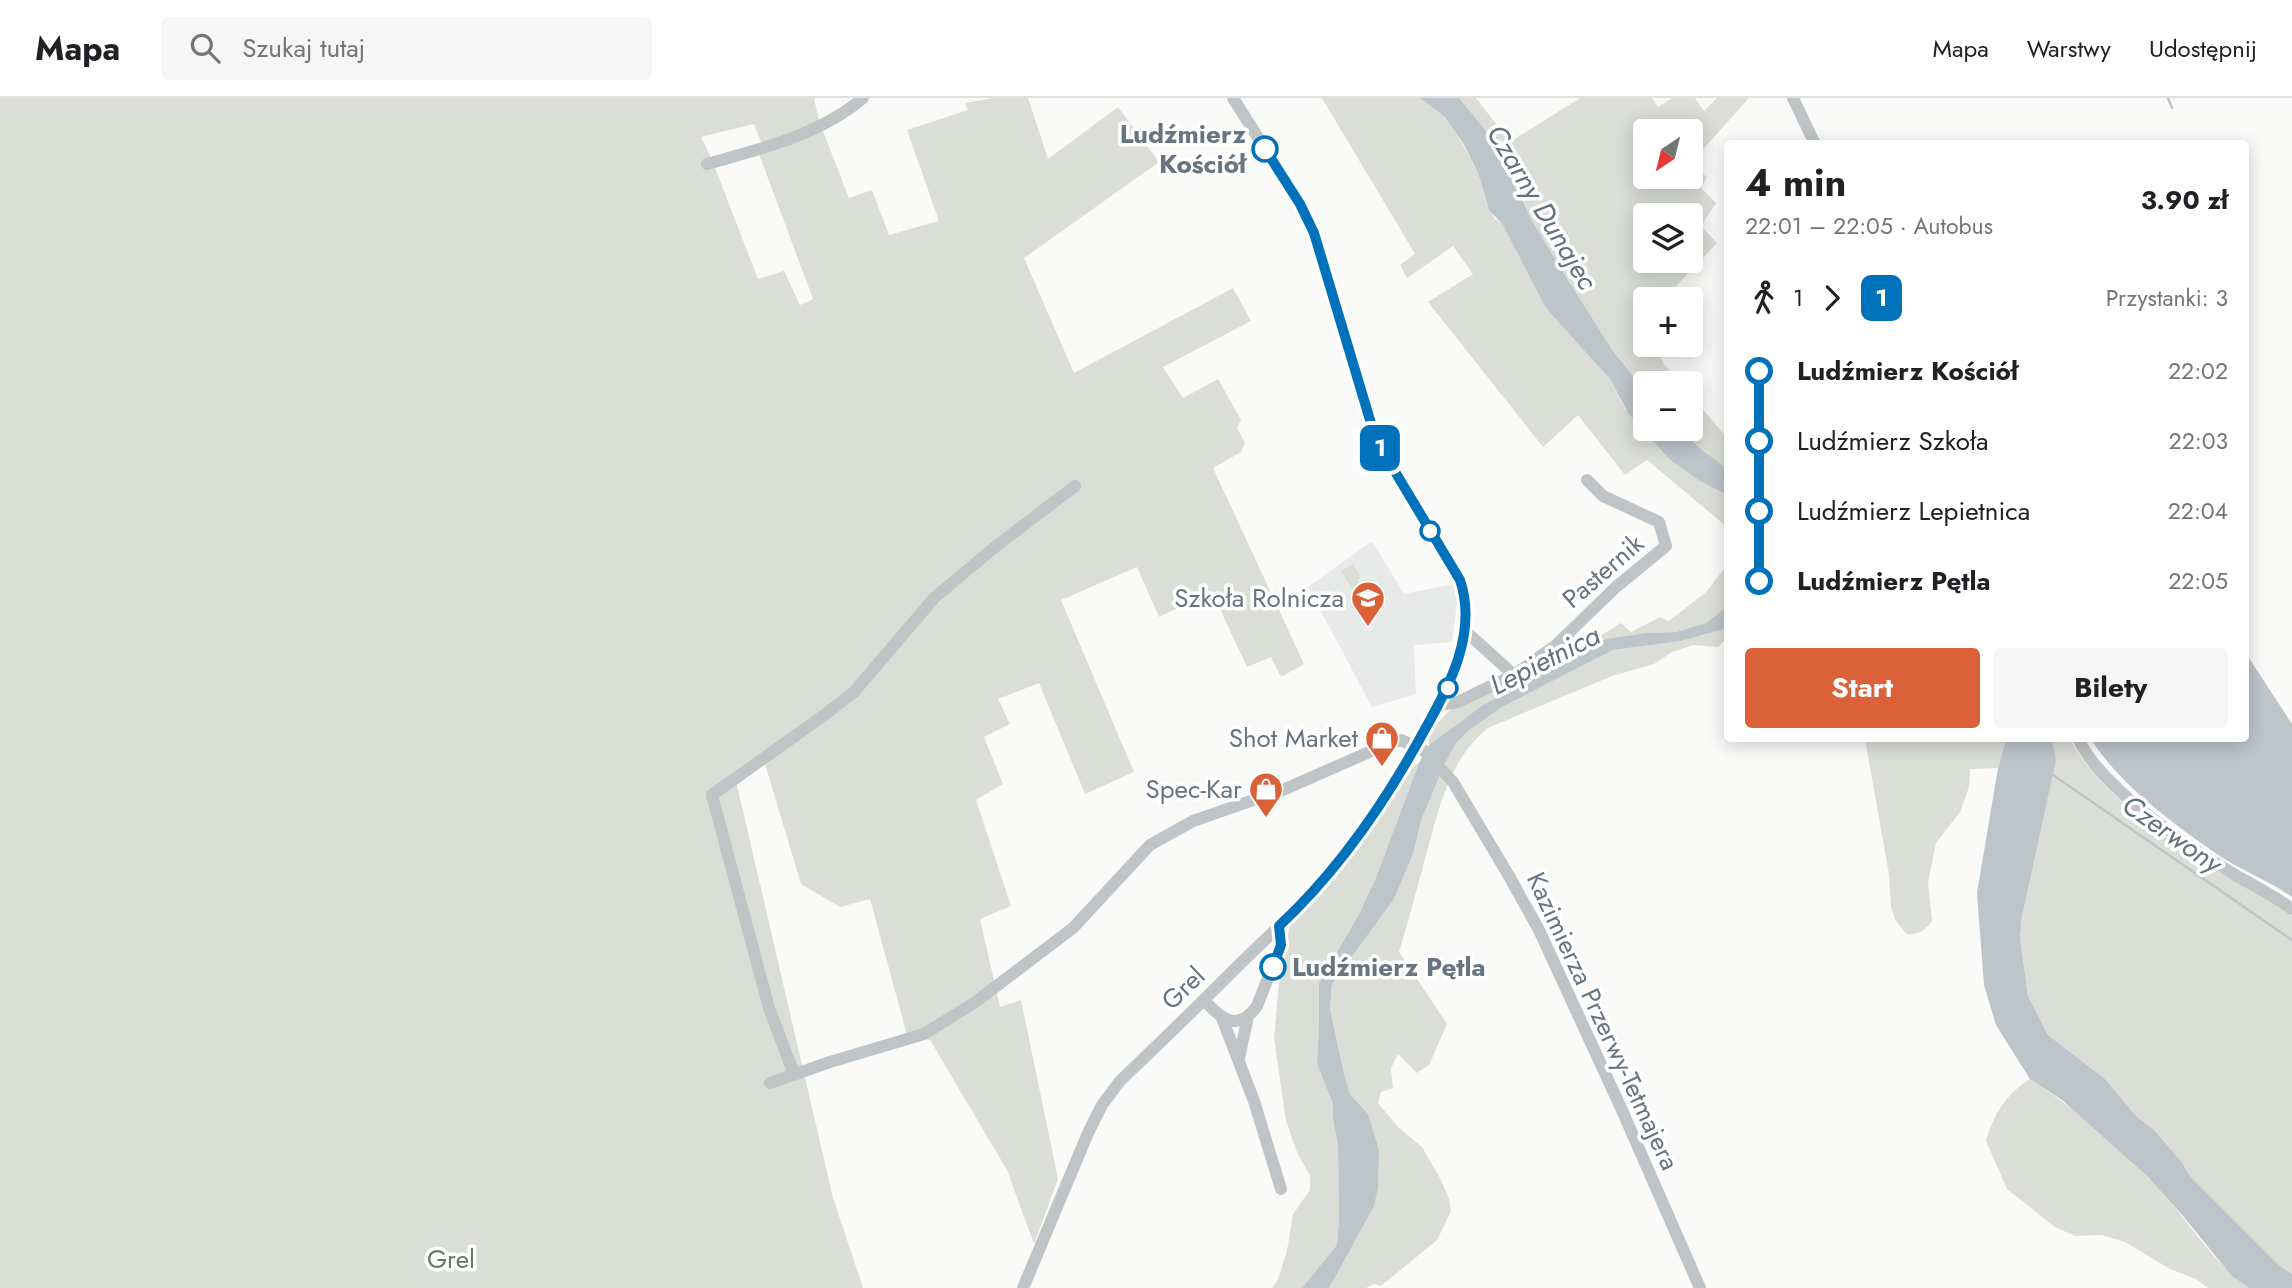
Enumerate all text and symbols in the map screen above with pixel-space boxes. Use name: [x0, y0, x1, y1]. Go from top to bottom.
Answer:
search box: [162, 17, 652, 80]
text: Mapa: [35, 25, 120, 72]
icon: search: [186, 29, 224, 67]
text: Szukaj tutaj: [242, 29, 365, 67]
text: Mapa: [1932, 31, 1989, 66]
text: Warstwy: [2027, 31, 2111, 66]
text: Udostępnij: [2149, 31, 2257, 66]
place label: Ludźmierz Kościół: [1120, 115, 1248, 183]
water label: Czarny Dunajec: [1476, 116, 1608, 298]
north arrow: [1633, 119, 1703, 189]
map controls: [1633, 119, 1703, 441]
marker: Ludźmierz Kościół: [1252, 136, 1278, 162]
text: 4 min: [1745, 155, 1846, 210]
text: 3.90 zł: [2141, 181, 2228, 219]
button: layers: [1633, 203, 1703, 273]
text: 22:01 – 22:05 · Autobus: [1745, 209, 1993, 243]
icon: walk: [1745, 279, 1783, 317]
icon: forward: [1813, 279, 1851, 317]
text: 1: [1875, 280, 1888, 315]
text: 1: [1793, 281, 1803, 315]
text: Przystanki: 3: [2106, 281, 2228, 315]
button: +: [1633, 287, 1703, 357]
text: Ludźmierz Kościół: [1797, 352, 2018, 390]
text: 22:02: [2168, 354, 2228, 388]
button: −: [1633, 371, 1703, 441]
text: Ludźmierz Szkoła: [1797, 422, 1988, 460]
text: 22:03: [2169, 424, 2228, 458]
line badge: 1: [1357, 425, 1403, 471]
text: 1: [1374, 430, 1386, 465]
text: Ludźmierz Lepietnica: [1797, 492, 2030, 530]
text: 22:04: [2168, 494, 2228, 528]
unlabelled marker: [1420, 521, 1440, 541]
street label: Pasternik: [1554, 525, 1652, 617]
text: Ludźmierz Pętla: [1797, 562, 1991, 600]
text: 22:05: [2168, 564, 2228, 598]
place label: Szkoła Rolnicza: [1174, 579, 1344, 617]
school or university icon: Szkoła Rolnicza: [1349, 579, 1387, 628]
water label: Lepietnica: [1483, 614, 1608, 705]
button: Start: [1745, 648, 1980, 728]
button: Bilety: [1994, 648, 2228, 728]
unlabelled marker: [1438, 678, 1458, 698]
place label: Shot Market: [1229, 719, 1359, 757]
shop icon: Shot Market: [1363, 719, 1401, 768]
place label: Spec-Kar: [1146, 770, 1242, 808]
shop icon: Spec-Kar: [1247, 770, 1285, 819]
water label: Czerwony: [2114, 785, 2232, 885]
street label: Kazimierza Przerwy-Tetmajera: [1517, 866, 1689, 1176]
place label: Ludźmierz Pętla: [1292, 948, 1486, 986]
marker: Ludźmierz Pętla: [1260, 954, 1286, 980]
street label: Grel: [1153, 958, 1213, 1018]
park label: Grel: [427, 1240, 475, 1278]

